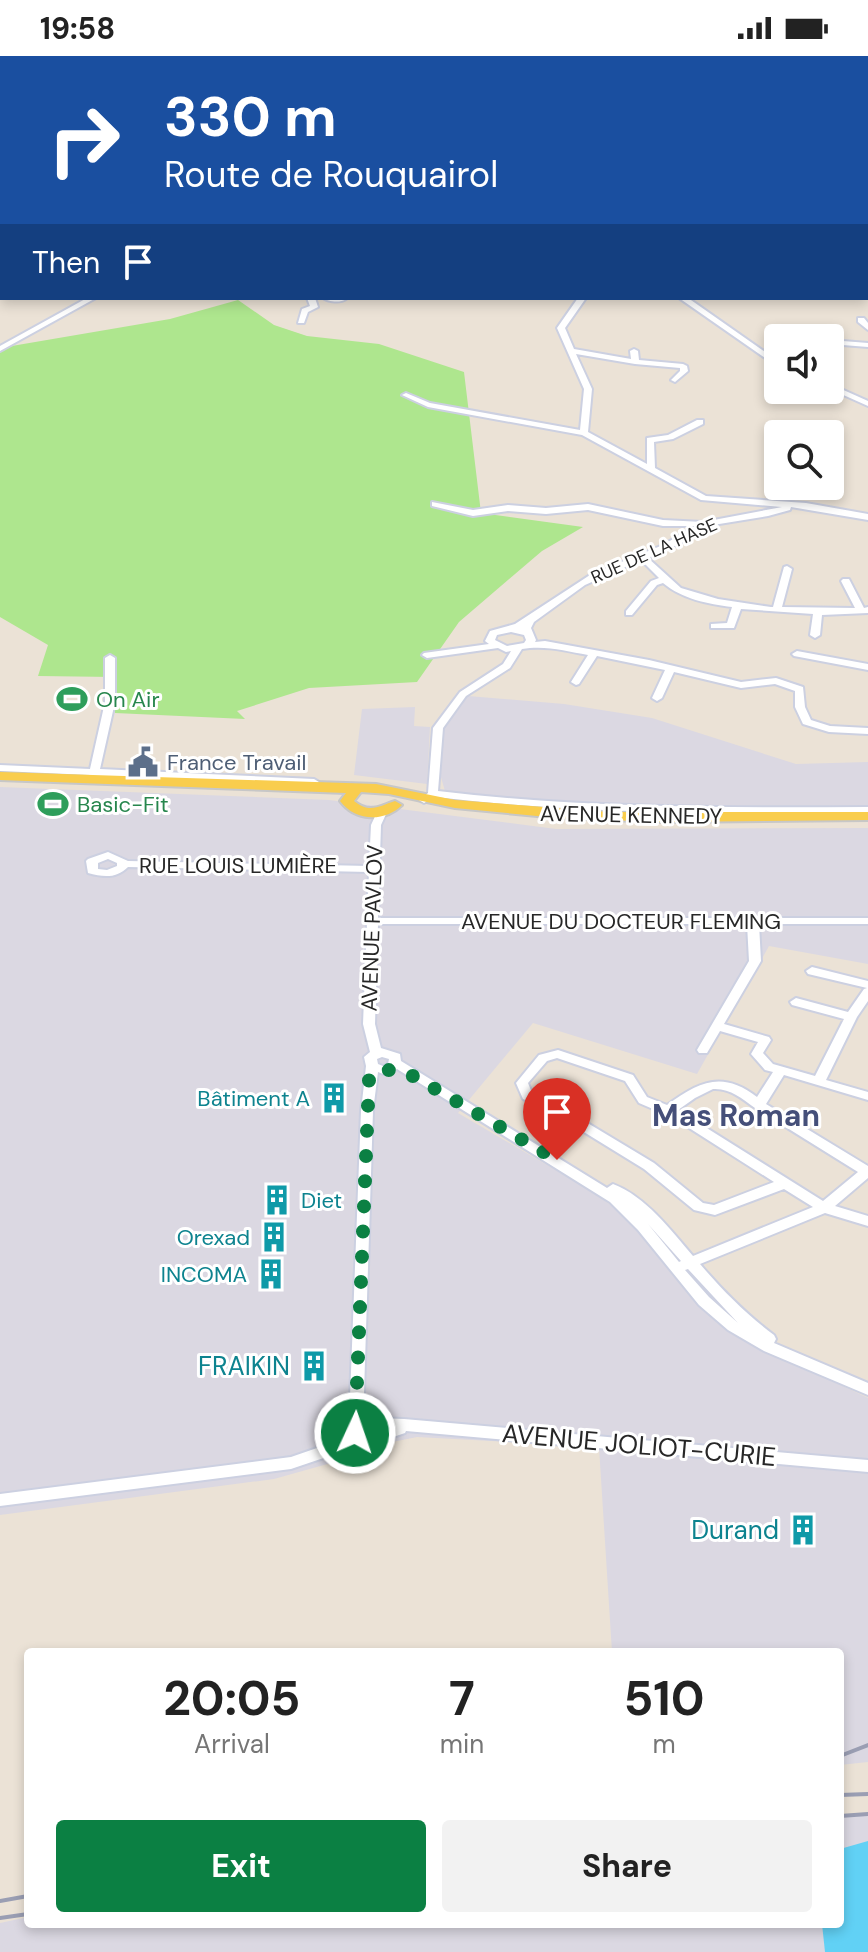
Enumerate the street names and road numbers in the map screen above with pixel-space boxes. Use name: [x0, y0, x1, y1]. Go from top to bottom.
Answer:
street label: RUE DE LA HASE: [587, 512, 721, 590]
street label: AVENUE KENNEDY: [540, 799, 723, 831]
street label: AVENUE PAVLOV: [355, 844, 389, 1012]
street label: RUE LOUIS LUMIÈRE: [139, 851, 337, 880]
street label: AVENUE DU DOCTEUR FLEMING: [461, 907, 781, 936]
street label: AVENUE JOLIOT-CURIE: [501, 1416, 777, 1474]

